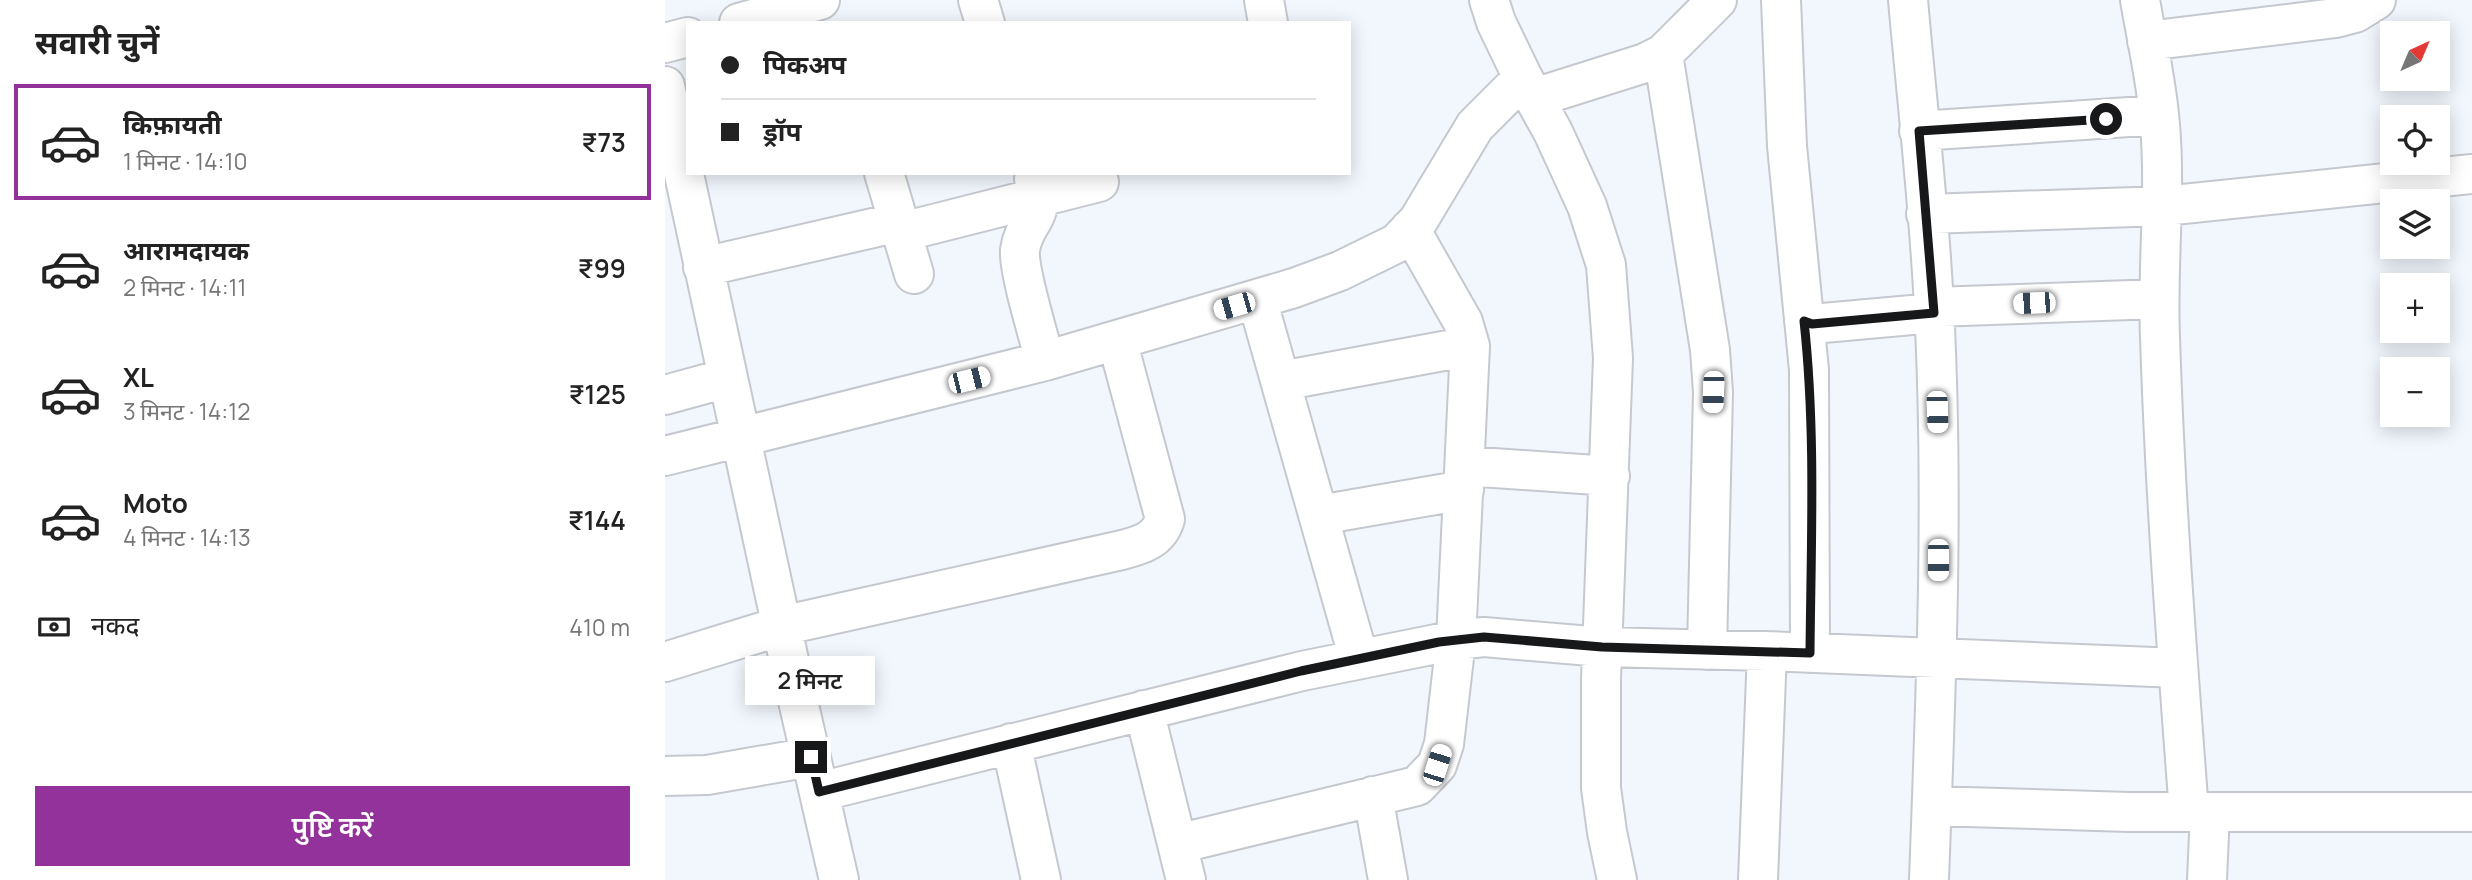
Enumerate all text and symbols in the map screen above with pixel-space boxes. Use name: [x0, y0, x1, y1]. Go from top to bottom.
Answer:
text: सवारी चुनें: [35, 20, 159, 64]
north arrow: [2380, 21, 2450, 91]
map controls: [2380, 21, 2450, 427]
text: पिकअप: [763, 46, 846, 82]
route start: [2090, 103, 2122, 135]
button: locate: [2380, 105, 2450, 175]
text: किफ़ायती: [123, 106, 222, 142]
icon: car: [39, 111, 102, 174]
text: ड्रॉप: [763, 113, 801, 149]
text: ₹73: [582, 124, 626, 160]
text: 1 मिनट · 14:10: [123, 145, 247, 177]
button: layers: [2380, 189, 2450, 259]
text: आरामदायक: [123, 232, 249, 268]
icon: car: [39, 237, 102, 300]
text: ₹99: [578, 250, 626, 286]
text: 2 मिनट · 14:11: [123, 271, 247, 303]
button: +: [2380, 273, 2450, 343]
car: [1211, 290, 1258, 322]
car: [2013, 292, 2056, 314]
button: −: [2380, 357, 2450, 427]
text: XL: [123, 359, 154, 395]
icon: car: [39, 363, 102, 426]
car: [947, 365, 992, 395]
car: [1702, 371, 1725, 413]
text: ₹125: [569, 376, 626, 412]
car: [1926, 391, 1949, 433]
text: 3 मिनट · 14:12: [123, 395, 250, 427]
text: Moto: [123, 485, 188, 521]
icon: car: [39, 489, 102, 552]
text: ₹144: [568, 502, 626, 538]
text: 4 मिनट · 14:13: [123, 521, 251, 553]
car: [1928, 539, 1949, 581]
text: नकद: [91, 607, 139, 643]
icon: cash: [35, 608, 73, 646]
text: 410 m: [569, 611, 630, 643]
callout: 2 मिनट: [746, 656, 876, 704]
text: 2 मिनट: [778, 664, 842, 696]
route end: [795, 741, 827, 773]
car: [1421, 742, 1454, 788]
button: पुष्टि करें: [35, 786, 630, 866]

